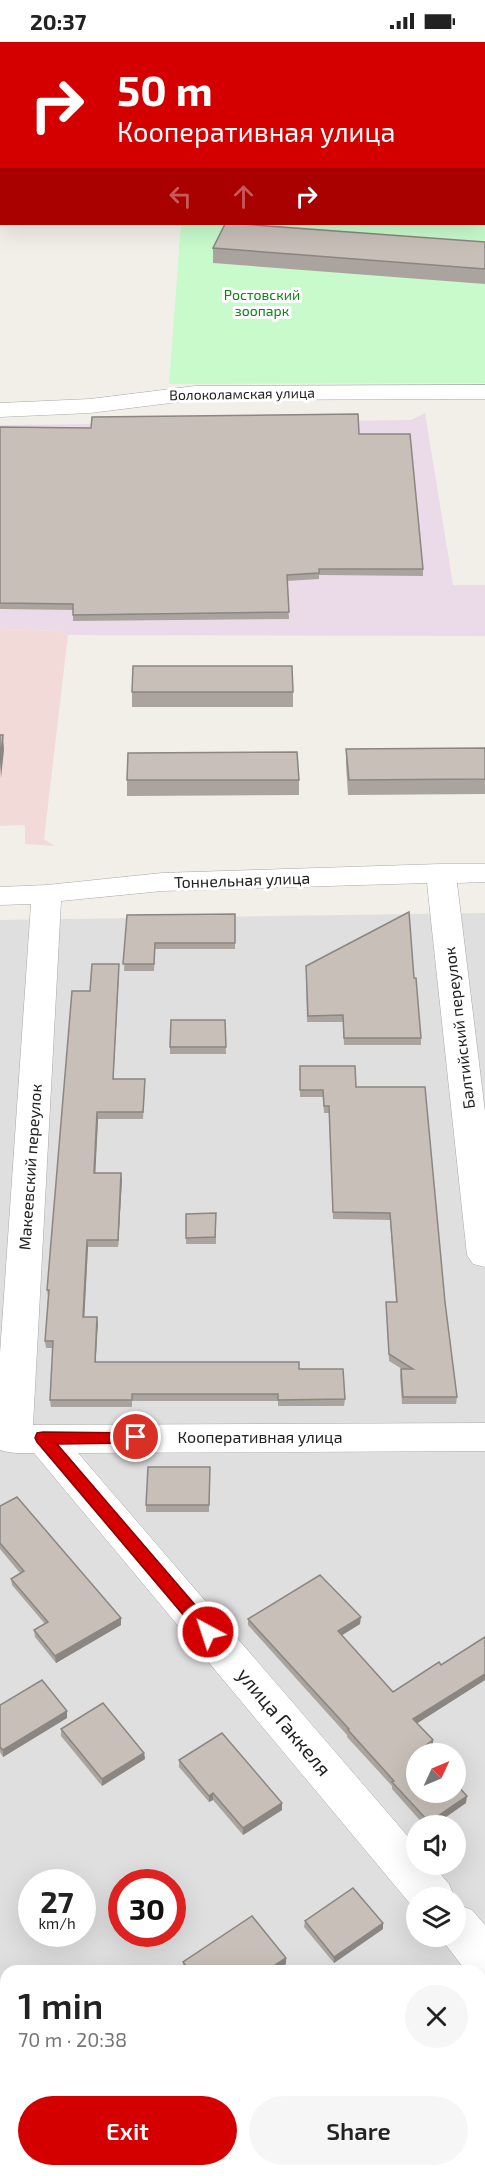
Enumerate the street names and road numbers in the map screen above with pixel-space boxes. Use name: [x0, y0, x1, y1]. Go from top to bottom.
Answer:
street label: Волоколамская улица: [169, 384, 315, 403]
street label: Тоннельная улица: [174, 868, 310, 892]
street label: Балтийский переулок: [439, 945, 479, 1110]
street label: Макеевский переулок: [14, 1083, 46, 1251]
street label: Кооперативная улица: [178, 1427, 342, 1447]
street label: улица Гаккеля: [232, 1662, 337, 1781]

